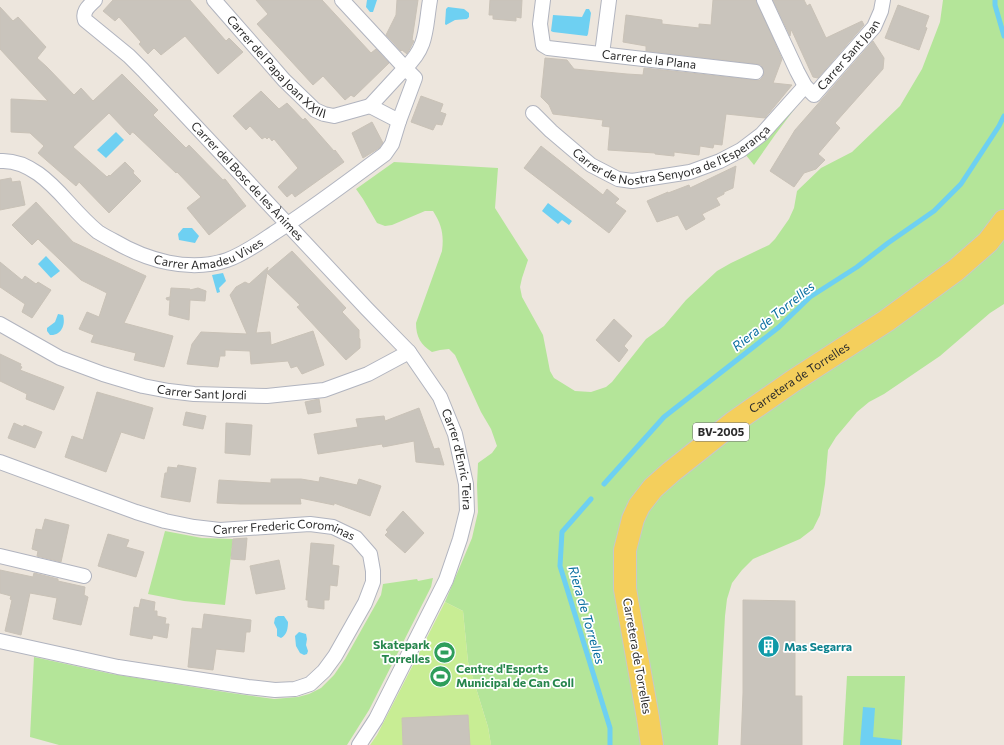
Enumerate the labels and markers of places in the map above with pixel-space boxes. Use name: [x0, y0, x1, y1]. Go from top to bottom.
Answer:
building icon: Mas Segarra: [756, 634, 782, 660]
place label: Skatepark Torrelles: [373, 637, 430, 665]
sports icon: Skatepark Torrelles: [432, 639, 458, 665]
place label: Mas Segarra: [784, 639, 852, 653]
place label: Centre d'Esports Municipal de Can Coll: [456, 661, 574, 689]
sports icon: Centre d'Esports Municipal de Can Coll: [427, 663, 453, 689]

